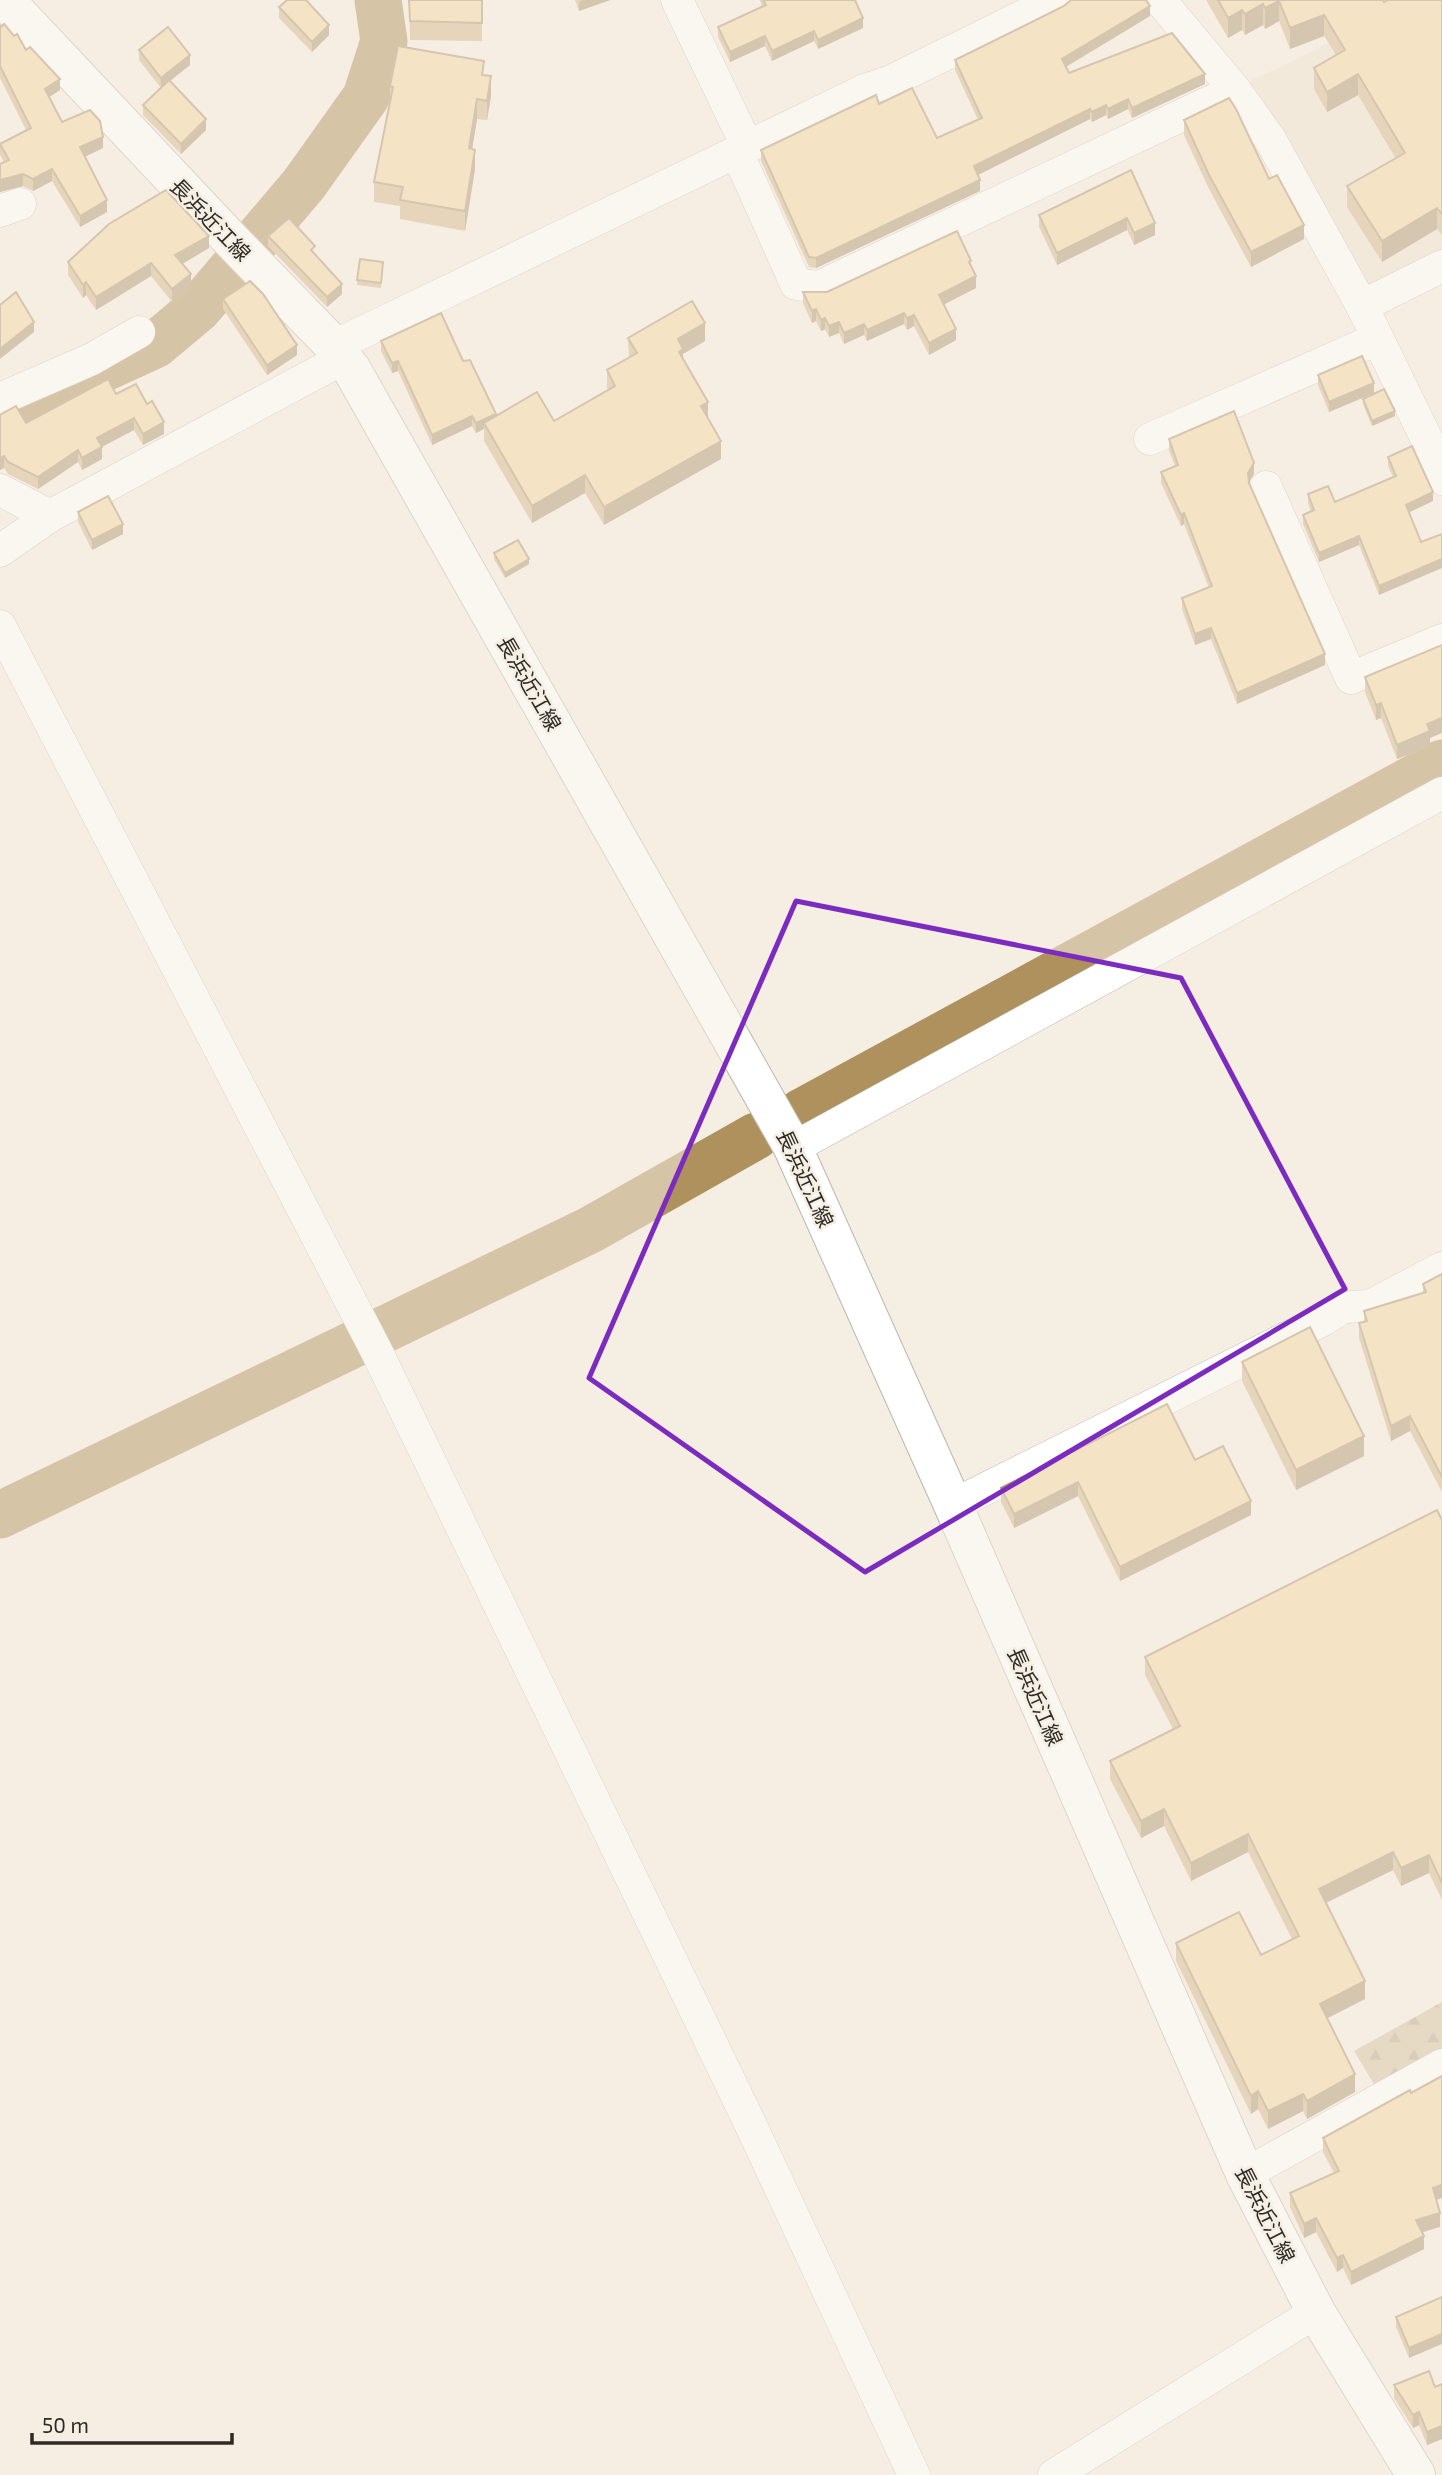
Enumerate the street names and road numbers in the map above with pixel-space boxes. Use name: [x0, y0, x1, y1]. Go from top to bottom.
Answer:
street label: 長浜近江線: [166, 173, 256, 265]
street label: 長浜近江線: [493, 631, 567, 735]
street label: 長浜近江線: [772, 1125, 840, 1231]
street label: 長浜近江線: [1003, 1643, 1069, 1749]
street label: 長浜近江線: [1231, 2162, 1301, 2266]

